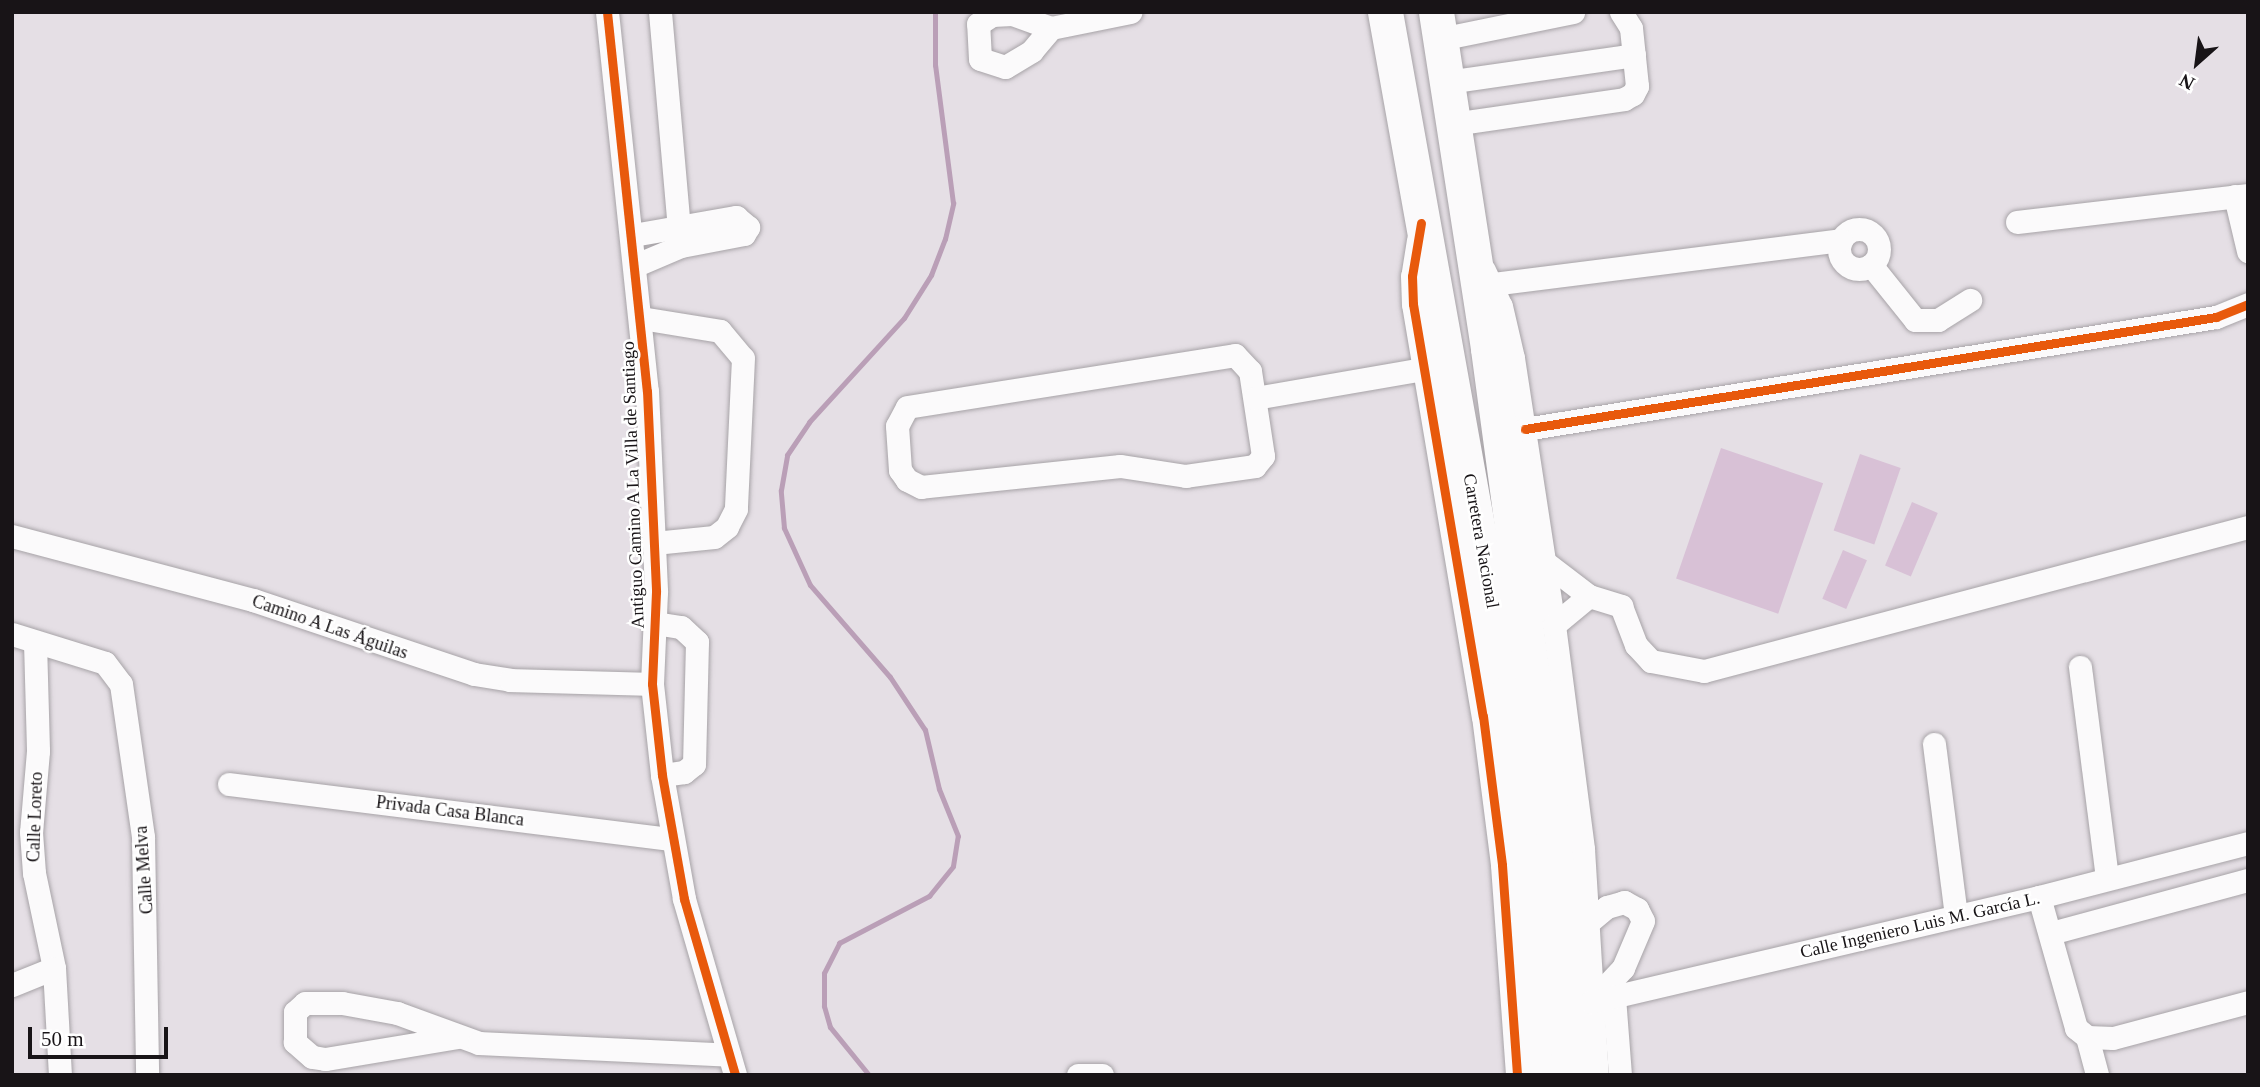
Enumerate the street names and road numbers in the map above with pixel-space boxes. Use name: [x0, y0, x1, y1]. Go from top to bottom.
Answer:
street label: Antiguo Camino A La Villa de Santiago: [617, 340, 649, 630]
street label: Carretera Nacional: [1459, 472, 1503, 610]
street label: Camino A Las Águilas: [248, 590, 412, 664]
street label: Calle Loreto: [23, 771, 47, 863]
street label: Privada Casa Blanca: [375, 791, 525, 831]
street label: Calle Melva: [130, 825, 158, 915]
street label: Calle Ingeniero Luis M. García L.: [1798, 887, 2042, 963]

